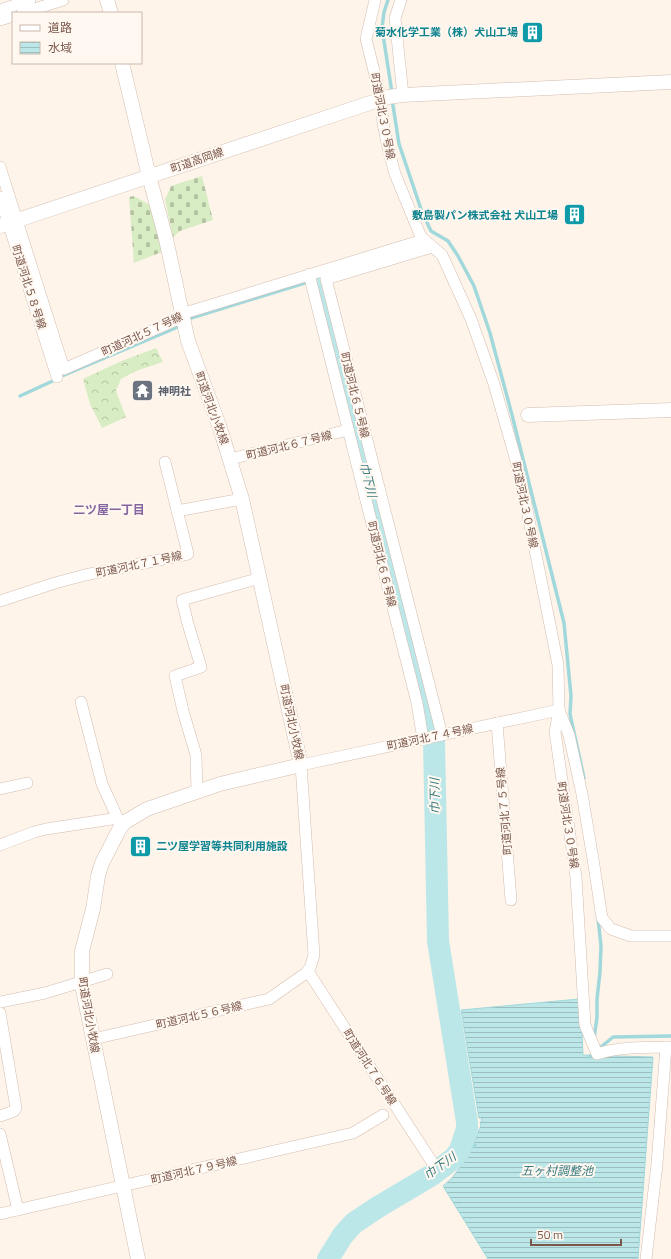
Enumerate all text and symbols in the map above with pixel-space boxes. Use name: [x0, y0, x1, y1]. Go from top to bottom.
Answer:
legend: [12, 12, 142, 64]
text: 道路: [48, 18, 72, 37]
building icon: 菊水化学工業（株）犬山工場: [520, 19, 546, 45]
place label: 菊水化学工業（株）犬山工場: [375, 24, 518, 40]
text: 水域: [48, 38, 72, 57]
street label: 町道河北３０号線: [367, 71, 399, 161]
street label: 町道高岡線: [168, 143, 226, 177]
building icon: 敷島製パン株式会社 犬山工場: [561, 202, 587, 228]
place label: 敷島製パン株式会社 犬山工場: [412, 207, 558, 223]
street label: 町道河北５８号線: [8, 243, 50, 331]
street label: 町道河北５７号線: [99, 308, 185, 360]
street label: 町道河北６５号線: [337, 350, 373, 440]
street label: 町道河北小牧線: [191, 369, 233, 447]
temple icon: 神明社: [130, 378, 156, 404]
place label: 神明社: [158, 383, 191, 399]
street label: 町道河北６７号線: [244, 427, 334, 463]
water label: 巾下川: [355, 460, 383, 502]
street label: 町道河北３０号線: [508, 460, 542, 550]
district label: 二ツ屋一丁目: [73, 500, 145, 519]
street label: 町道河北６６号線: [364, 519, 400, 609]
street label: 町道河北７１号線: [94, 547, 184, 581]
street label: 町道河北小牧線: [276, 683, 308, 761]
street label: 町道河北７４号線: [385, 720, 475, 754]
street label: 町道河北７５号線: [492, 766, 516, 856]
water label: 巾下川: [425, 776, 444, 814]
street label: 町道河北３０号線: [553, 780, 583, 870]
building icon: 二ツ屋学習等共同利用施設: [128, 833, 154, 859]
place label: 二ツ屋学習等共同利用施設: [156, 838, 288, 854]
street label: 町道河北小牧線: [74, 976, 104, 1054]
street label: 町道河北５６号線: [154, 997, 244, 1033]
street label: 町道河北７６号線: [339, 1026, 401, 1108]
water label: 巾下川: [420, 1146, 461, 1184]
street label: 町道河北７９号線: [149, 1152, 239, 1188]
water label: 五ヶ村調整池: [521, 1161, 594, 1180]
scale bar: [531, 1221, 621, 1247]
text: 50 m: [537, 1225, 563, 1244]

